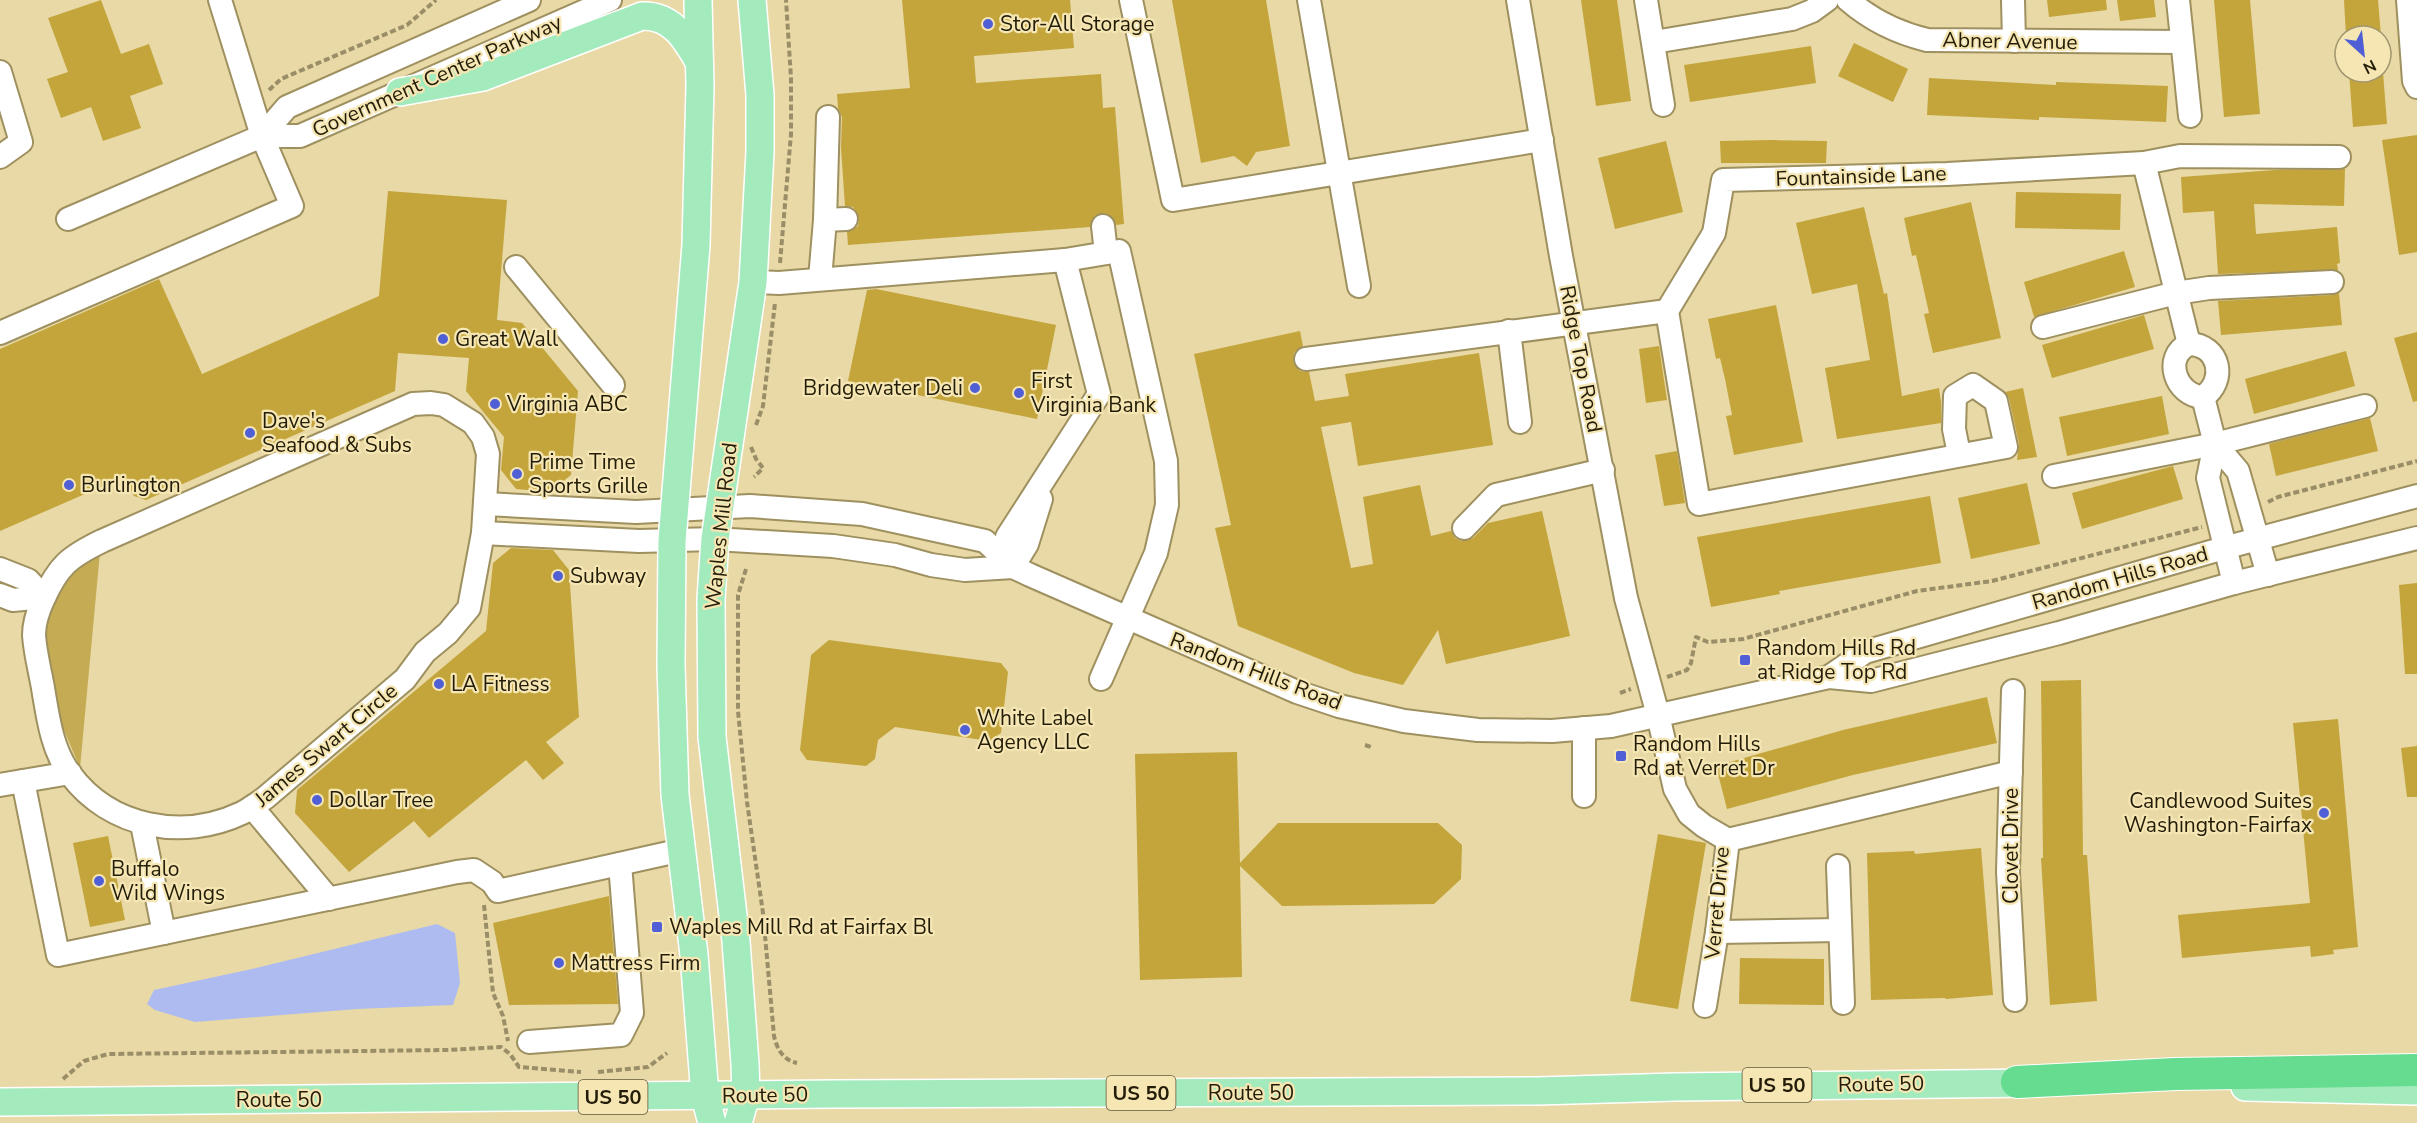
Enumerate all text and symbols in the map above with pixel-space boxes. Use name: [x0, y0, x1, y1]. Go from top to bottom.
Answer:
street label: Government Center Parkway: [308, 8, 566, 144]
place label: Stor-All Storage: [1000, 10, 1154, 38]
marker: Stor-All Storage: [981, 17, 995, 31]
north arrow: [2333, 24, 2393, 84]
street label: Abner Avenue: [1942, 26, 2078, 56]
text: N: [2359, 54, 2380, 79]
street label: Fountainside Lane: [1775, 159, 1947, 193]
street label: Ridge Top Road: [1553, 283, 1609, 435]
place label: Great Wall: [455, 325, 559, 353]
marker: Great Wall: [436, 332, 450, 346]
place label: First Virginia Bank: [1030, 367, 1156, 419]
place label: Bridgewater Deli: [803, 374, 963, 402]
marker: Bridgewater Deli: [968, 381, 982, 395]
marker: First Virginia Bank: [1012, 386, 1026, 400]
place label: Virginia ABC: [506, 390, 628, 418]
marker: Virginia ABC: [488, 397, 502, 411]
place label: Dave's Seafood & Subs: [262, 407, 412, 459]
marker: Dave's Seafood & Subs: [243, 426, 257, 440]
street label: Waples Mill Road: [698, 441, 744, 611]
place label: Prime Time Sports Grille: [529, 448, 648, 500]
marker: Prime Time Sports Grille: [510, 467, 524, 481]
place label: Burlington: [81, 471, 181, 499]
marker: Burlington: [62, 478, 76, 492]
street label: Random Hills Road: [2029, 539, 2211, 617]
place label: Subway: [570, 562, 646, 590]
marker: Subway: [551, 569, 565, 583]
street label: Random Hills Road: [1166, 625, 1346, 717]
place label: Random Hills Rd at Ridge Top Rd: [1757, 634, 1916, 686]
marker: Random Hills Rd at Ridge Top Rd: [1738, 653, 1752, 667]
place label: LA Fitness: [451, 670, 550, 698]
street label: James Swart Circle: [248, 677, 403, 814]
marker: LA Fitness: [432, 677, 446, 691]
place label: White Label Agency LLC: [977, 704, 1094, 756]
marker: White Label Agency LLC: [958, 723, 972, 737]
place label: Random Hills Rd at Verret Dr: [1633, 730, 1775, 782]
marker: Random Hills Rd at Verret Dr: [1614, 749, 1628, 763]
place label: Dollar Tree: [329, 786, 434, 814]
place label: Candlewood Suites Washington-Fairfax: [2124, 787, 2312, 839]
street label: Clovet Drive: [1997, 788, 2025, 904]
marker: Dollar Tree: [310, 793, 324, 807]
marker: Candlewood Suites Washington-Fairfax: [2317, 806, 2331, 820]
street label: Verret Drive: [1698, 845, 1736, 962]
place label: Buffalo Wild Wings: [111, 855, 225, 907]
marker: Buffalo Wild Wings: [92, 874, 106, 888]
place label: Waples Mill Rd at Fairfax Bl: [669, 913, 934, 941]
marker: Waples Mill Rd at Fairfax Bl: [650, 920, 664, 934]
place label: Mattress Firm: [571, 949, 701, 977]
marker: Mattress Firm: [552, 956, 566, 970]
road number: US 50: [1742, 1068, 1812, 1102]
street label: Route 50: [1838, 1069, 1924, 1099]
road number: US 50: [1106, 1076, 1176, 1110]
street label: Route 50: [1208, 1079, 1294, 1107]
road number: US 50: [578, 1080, 648, 1114]
street label: Route 50: [722, 1080, 808, 1110]
street label: Route 50: [236, 1086, 322, 1114]

